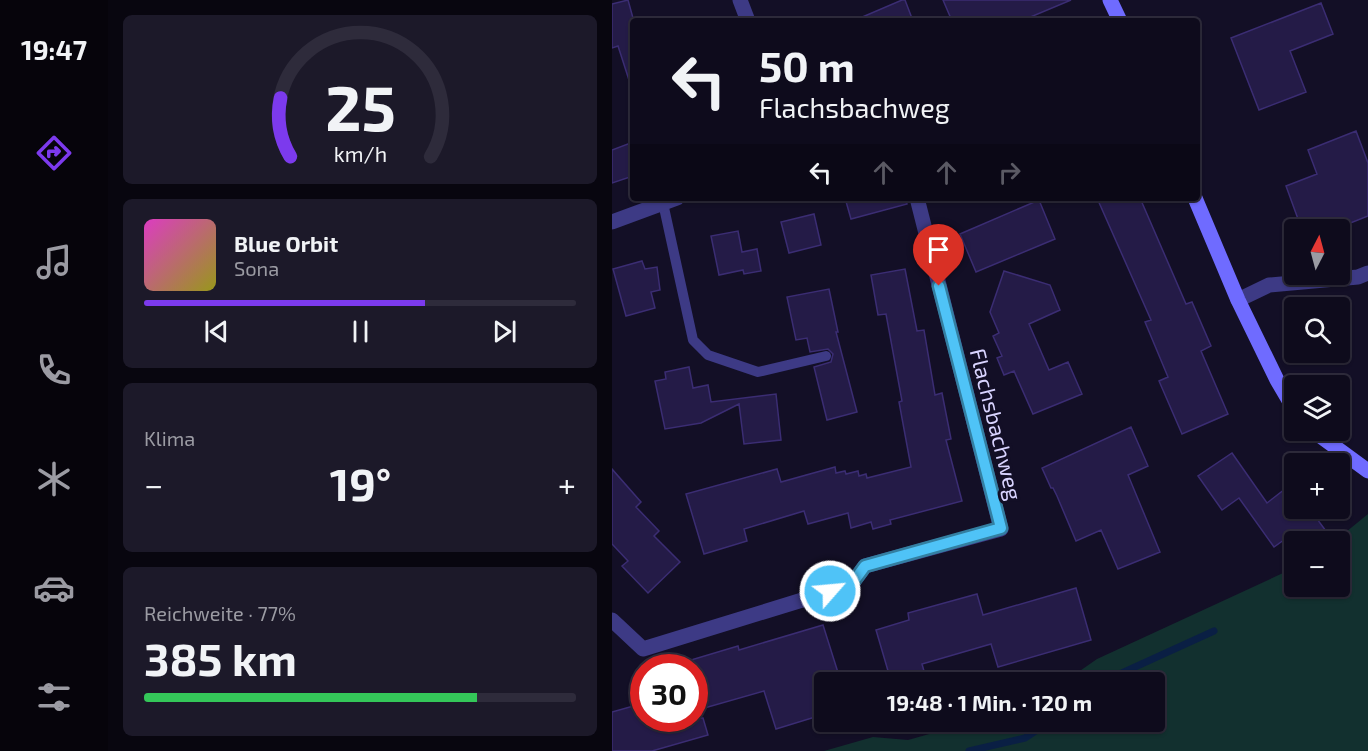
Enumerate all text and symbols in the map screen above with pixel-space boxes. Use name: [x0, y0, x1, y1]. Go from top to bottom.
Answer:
text: 19:47: [21, 33, 87, 65]
text: 50 m: [759, 40, 855, 90]
icon: left: [660, 42, 738, 120]
text: 25: [325, 69, 395, 144]
text: Flachsbachweg: [759, 91, 950, 123]
icon: directions: [33, 132, 75, 174]
text: km/h: [333, 141, 387, 166]
icon: left: [804, 156, 837, 189]
icon: ahead: [867, 156, 900, 189]
icon: ahead: [930, 156, 963, 189]
icon: right: [993, 156, 1026, 189]
north arrow: [1284, 219, 1350, 285]
map controls: [1284, 219, 1350, 597]
pin: [913, 224, 964, 286]
text: Blue Orbit: [234, 230, 338, 256]
icon: arrive: [922, 233, 955, 266]
icon: music: [33, 241, 75, 283]
text: Sona: [234, 256, 279, 280]
button: search: [1284, 297, 1350, 363]
icon: previous: [200, 315, 233, 348]
icon: pause: [344, 315, 377, 348]
icon: next: [488, 315, 521, 348]
street label: Flachsbachweg: [966, 345, 1028, 503]
icon: phone: [33, 349, 75, 391]
button: layers: [1284, 375, 1350, 441]
text: Klima: [144, 426, 195, 450]
button: +: [1284, 453, 1350, 519]
text: 19°: [330, 456, 391, 510]
icon: climate: [33, 458, 75, 500]
text: −: [144, 464, 163, 504]
text: +: [558, 464, 576, 504]
button: −: [1284, 531, 1350, 597]
position arrow: [798, 559, 862, 623]
icon: car: [33, 567, 75, 609]
text: Reichweite · 77%: [144, 601, 296, 625]
text: 385 km: [144, 631, 297, 685]
speed limit sign: 30: [630, 654, 708, 732]
icon: filters: [33, 676, 75, 718]
text: 19:48 · 1 Min. · 120 m: [887, 689, 1092, 715]

